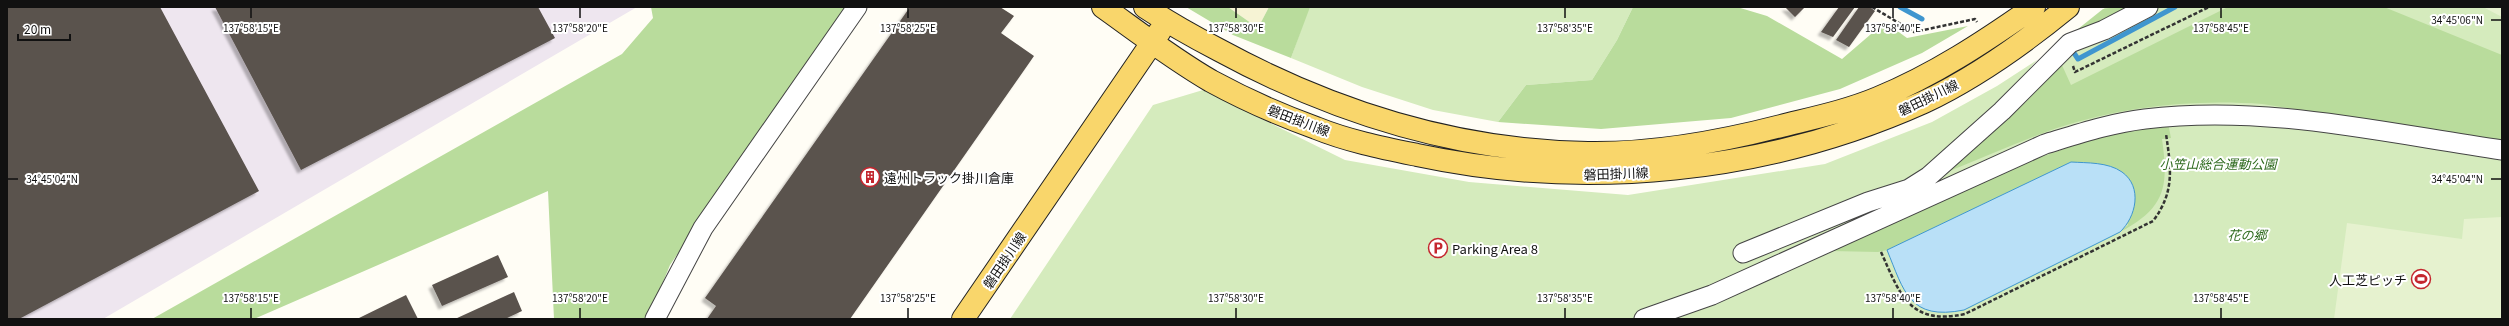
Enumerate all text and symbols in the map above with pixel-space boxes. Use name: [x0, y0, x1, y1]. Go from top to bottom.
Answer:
text: 34°45'06"N: [2431, 12, 2483, 27]
scale bar: [18, 16, 70, 42]
text: 20 m: [24, 20, 51, 37]
text: 137°58'15"E: [223, 20, 279, 35]
text: 137°58'20"E: [552, 20, 608, 35]
text: 137°58'25"E: [880, 20, 936, 35]
text: 137°58'30"E: [1208, 20, 1264, 35]
text: 137°58'35"E: [1537, 20, 1593, 35]
text: 137°58'40"E: [1865, 20, 1921, 35]
text: 137°58'45"E: [2193, 20, 2249, 35]
street label: 磐田掛川線: [1895, 74, 1961, 120]
street label: 磐田掛川線: [1265, 99, 1333, 141]
park label: 小笠山総合運動公園: [2159, 154, 2278, 173]
street label: 磐田掛川線: [1583, 162, 1649, 184]
building icon: 遠州トラック掛川倉庫: [859, 166, 881, 188]
place label: 遠州トラック掛川倉庫: [884, 168, 1014, 187]
text: 34°45'04"N: [26, 171, 78, 186]
text: 34°45'04"N: [2431, 171, 2483, 186]
park label: 花の郷: [2227, 225, 2269, 244]
street label: 磐田掛川線: [978, 228, 1030, 292]
parking icon: Parking Area 8: [1427, 237, 1449, 259]
place label: Parking Area 8: [1452, 239, 1538, 258]
sports icon: 人工芝ピッチ: [2410, 268, 2432, 290]
place label: 人工芝ピッチ: [2329, 270, 2407, 289]
text: 137°58'15"E: [223, 290, 279, 305]
text: 137°58'20"E: [552, 290, 608, 305]
text: 137°58'25"E: [880, 290, 936, 305]
text: 137°58'30"E: [1208, 290, 1264, 305]
text: 137°58'35"E: [1537, 290, 1593, 305]
text: 137°58'40"E: [1865, 290, 1921, 305]
text: 137°58'45"E: [2193, 290, 2249, 305]

